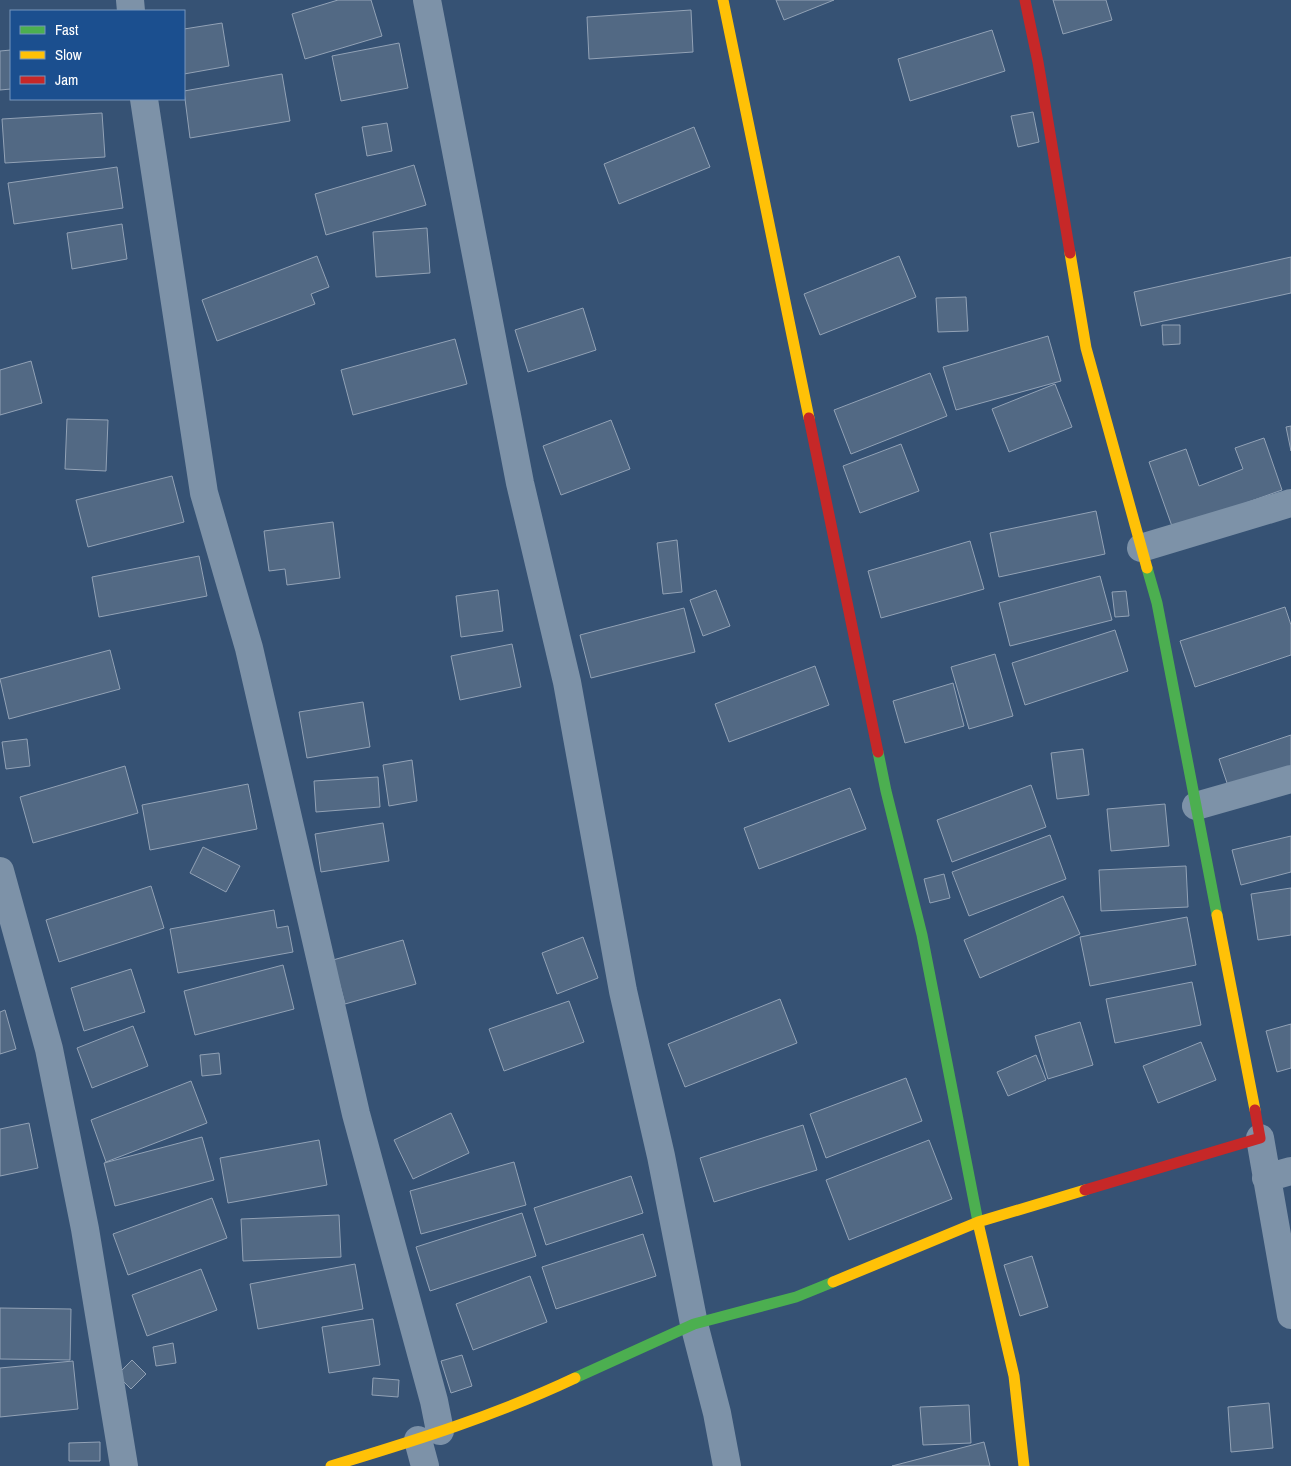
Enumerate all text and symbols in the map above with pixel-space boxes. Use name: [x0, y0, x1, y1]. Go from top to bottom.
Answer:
legend: [10, 10, 185, 100]
text: Fast: [55, 19, 79, 40]
text: Slow: [55, 44, 82, 65]
text: Jam: [55, 69, 78, 90]

